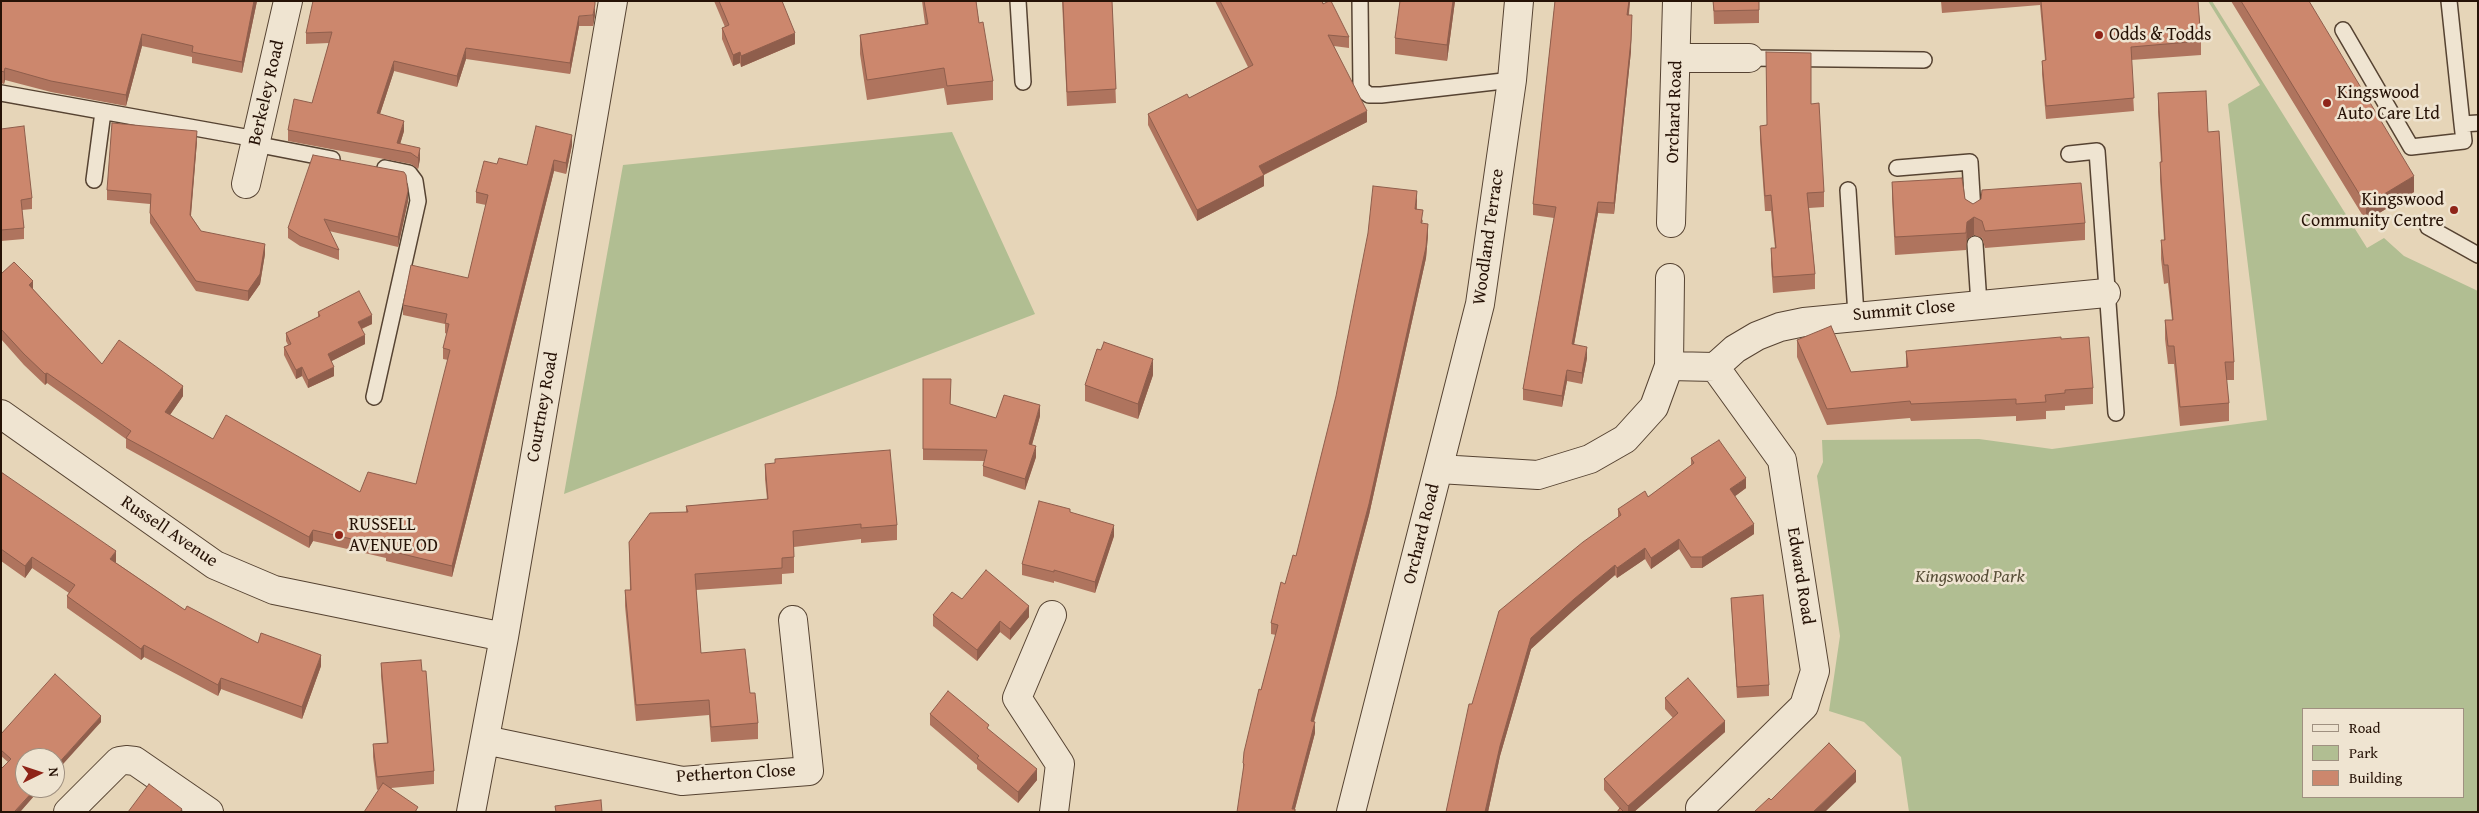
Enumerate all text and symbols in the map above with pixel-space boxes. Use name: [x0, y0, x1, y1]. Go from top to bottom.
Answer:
place label: Odds & Todds: [2109, 24, 2211, 46]
marker: Odds & Todds: [2093, 29, 2105, 41]
street label: Berkeley Road: [244, 38, 290, 148]
street label: Orchard Road: [1662, 60, 1688, 164]
place label: Kingswood Auto Care Ltd: [2337, 82, 2440, 125]
marker: Kingswood Auto Care Ltd: [2321, 97, 2333, 109]
street label: Woodland Terrace: [1469, 168, 1509, 306]
place label: Kingswood Community Centre: [2301, 189, 2444, 232]
marker: Kingswood Community Centre: [2448, 204, 2460, 216]
street label: Summit Close: [1852, 296, 1956, 326]
street label: Courtney Road: [523, 350, 563, 464]
street label: Orchard Road: [1399, 481, 1445, 587]
street label: Russell Avenue: [116, 492, 222, 572]
place label: RUSSELL AVENUE OD: [349, 514, 438, 556]
street label: Edward Road: [1782, 526, 1818, 626]
marker: RUSSELL AVENUE OD: [333, 529, 345, 541]
park label: Kingswood Park: [1915, 566, 2025, 588]
legend: [2302, 708, 2464, 798]
text: Road: [2349, 717, 2380, 738]
text: Park: [2349, 742, 2378, 763]
north arrow: [15, 748, 65, 798]
street label: Petherton Close: [676, 760, 796, 788]
text: N: [44, 767, 64, 777]
text: Building: [2349, 767, 2402, 788]

